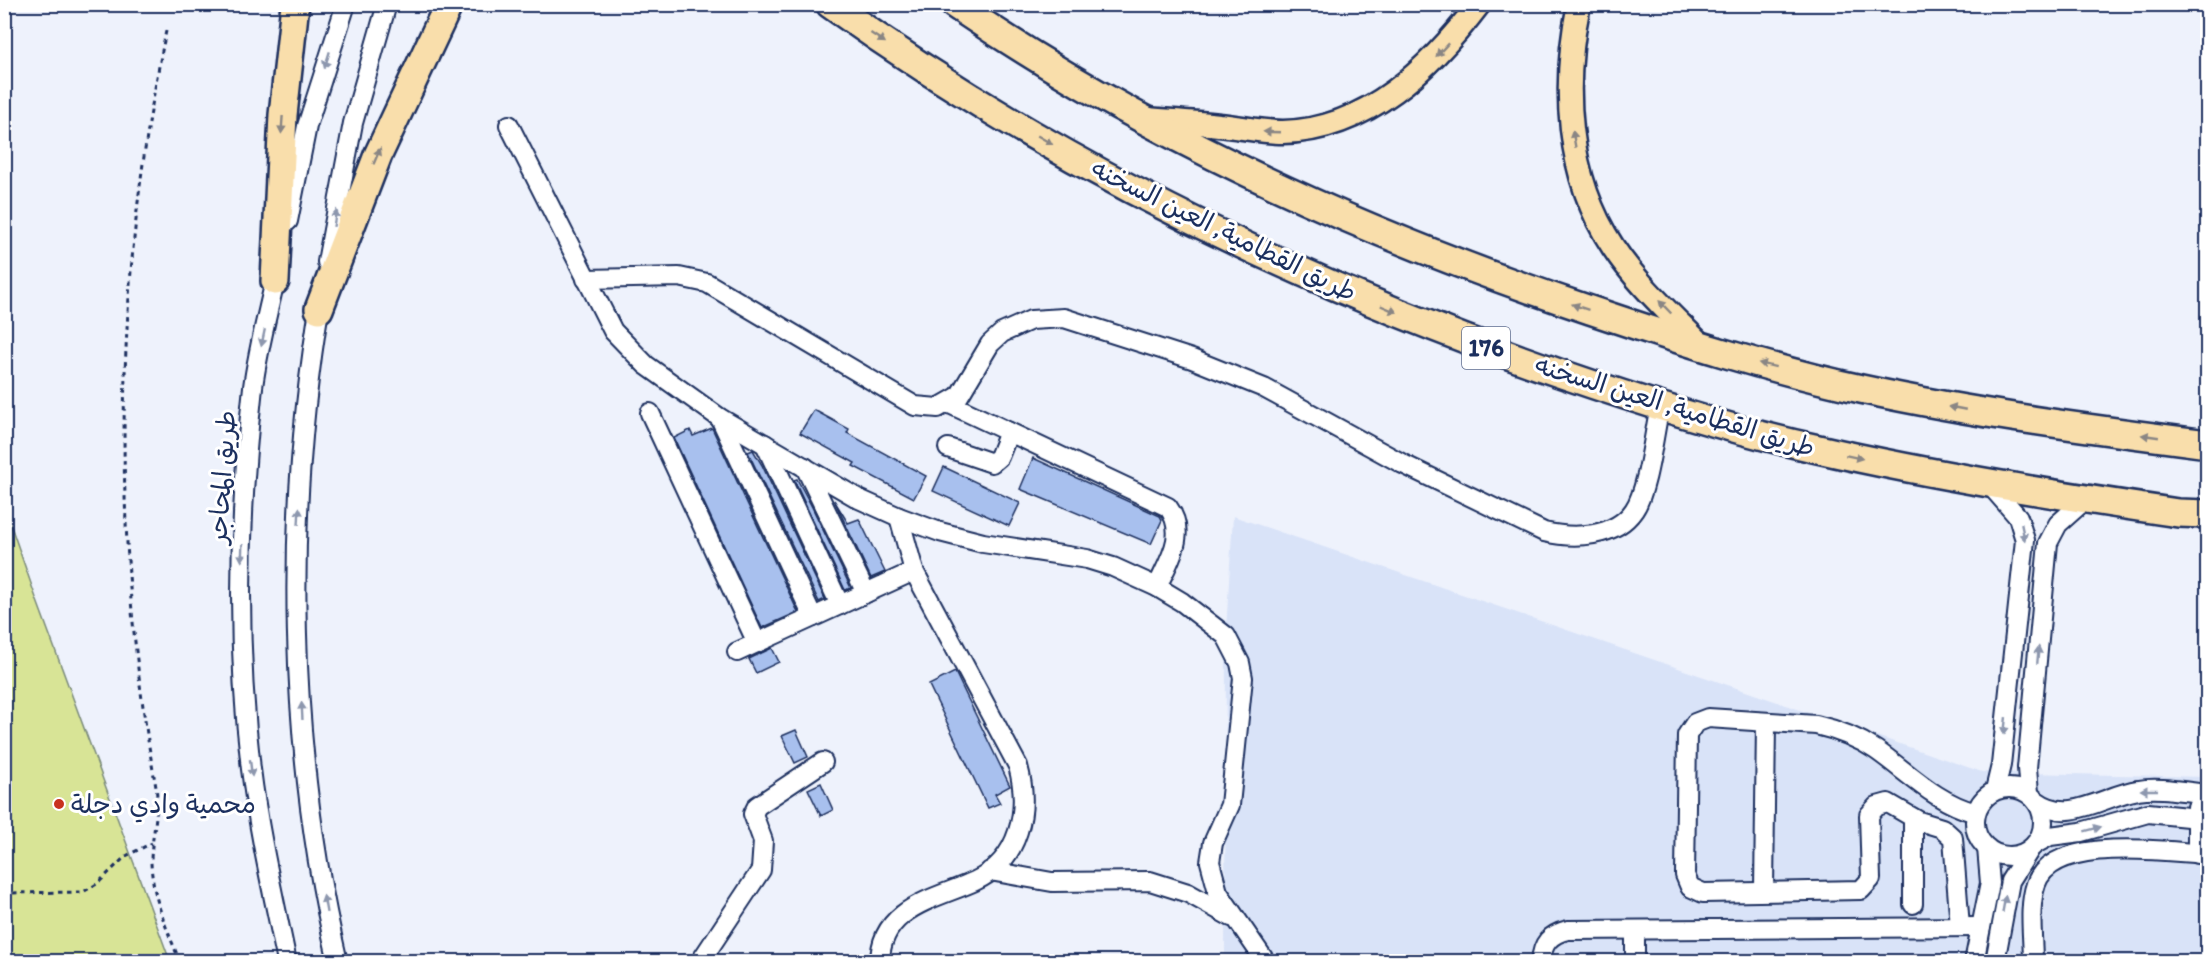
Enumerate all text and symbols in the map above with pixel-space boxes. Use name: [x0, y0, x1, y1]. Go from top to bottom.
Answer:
one-way arrow: [870, 32, 887, 43]
one-way arrow: [1436, 42, 1449, 57]
one-way arrow: [322, 51, 331, 69]
one-way arrow: [278, 116, 287, 135]
one-way arrow: [1262, 127, 1281, 136]
one-way arrow: [1569, 129, 1578, 148]
one-way arrow: [1036, 134, 1053, 144]
one-way arrow: [373, 148, 382, 165]
street label: طريق القطامية, العين السخنه: [1086, 152, 1362, 308]
one-way arrow: [331, 209, 340, 228]
one-way arrow: [1658, 300, 1672, 314]
one-way arrow: [1571, 302, 1589, 311]
one-way arrow: [1380, 305, 1398, 314]
road number: 176: [1462, 327, 1510, 369]
one-way arrow: [258, 329, 267, 348]
street label: طريق القطامية, العين السخنه: [1531, 348, 1819, 464]
one-way arrow: [1757, 359, 1776, 369]
one-way arrow: [1947, 403, 1966, 412]
street label: طريق المحاجر: [201, 409, 243, 547]
one-way arrow: [2140, 432, 2159, 441]
one-way arrow: [1845, 453, 1864, 462]
one-way arrow: [295, 506, 304, 525]
one-way arrow: [2019, 523, 2028, 542]
one-way arrow: [237, 543, 247, 562]
one-way arrow: [2033, 646, 2043, 665]
one-way arrow: [297, 701, 306, 720]
one-way arrow: [2000, 716, 2010, 735]
one-way arrow: [246, 759, 256, 778]
one-way arrow: [2140, 785, 2159, 795]
place label: محمية وادي دجلة: [71, 788, 256, 823]
marker: محمية وادي دجلة: [52, 797, 66, 811]
one-way arrow: [2085, 824, 2103, 833]
one-way arrow: [2000, 894, 2009, 913]
one-way arrow: [321, 895, 330, 914]

